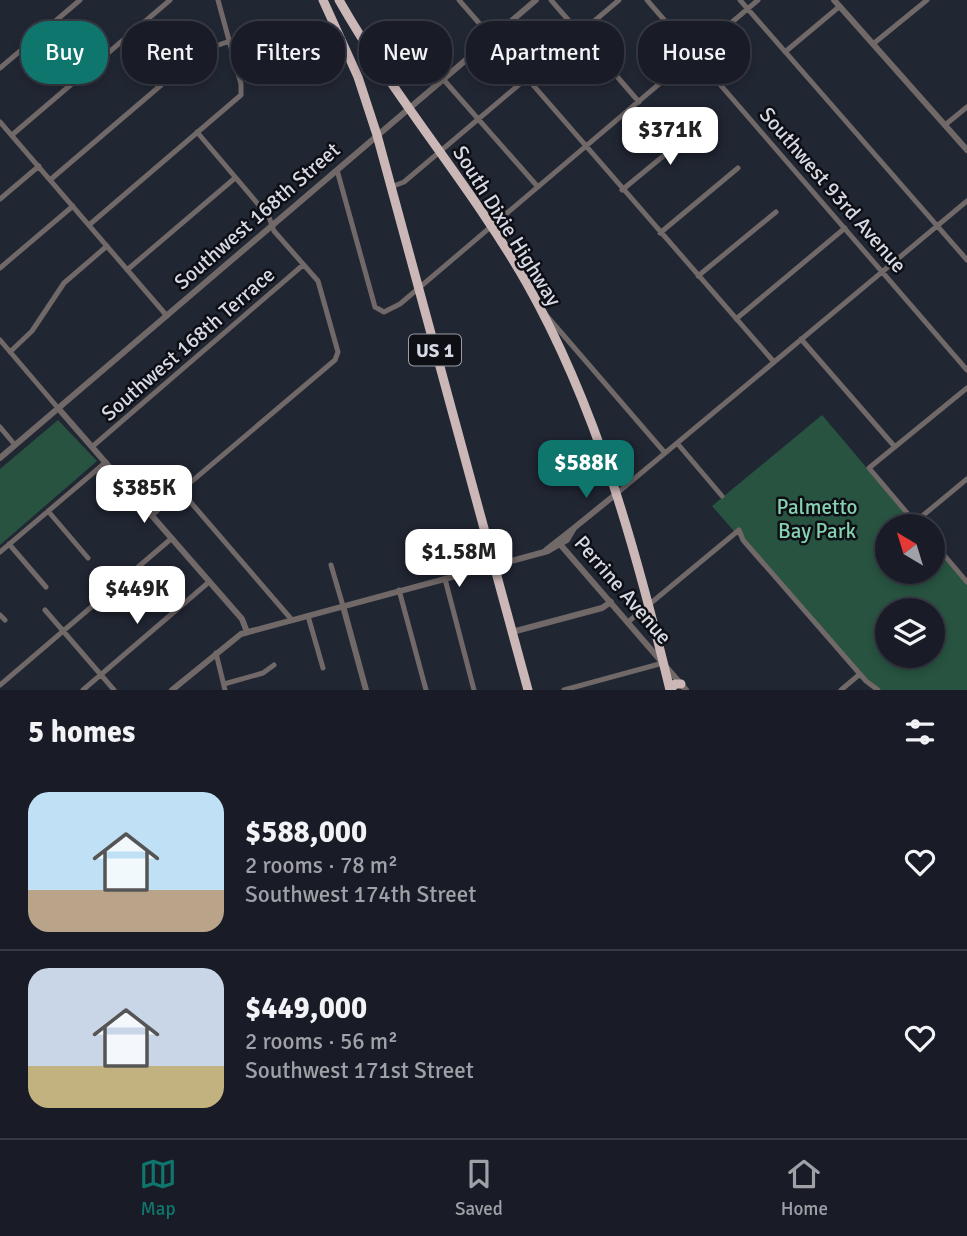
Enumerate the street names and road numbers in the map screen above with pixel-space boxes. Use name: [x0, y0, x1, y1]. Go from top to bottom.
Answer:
street label: Southwest 93rd Avenue: [754, 102, 912, 278]
street label: Southwest 168th Street: [169, 137, 345, 295]
street label: South Dixie Highway: [447, 141, 567, 311]
street label: Southwest 168th Terrace: [96, 261, 280, 427]
road number: US 1: [409, 334, 461, 366]
street label: Perrine Avenue: [569, 530, 677, 650]

